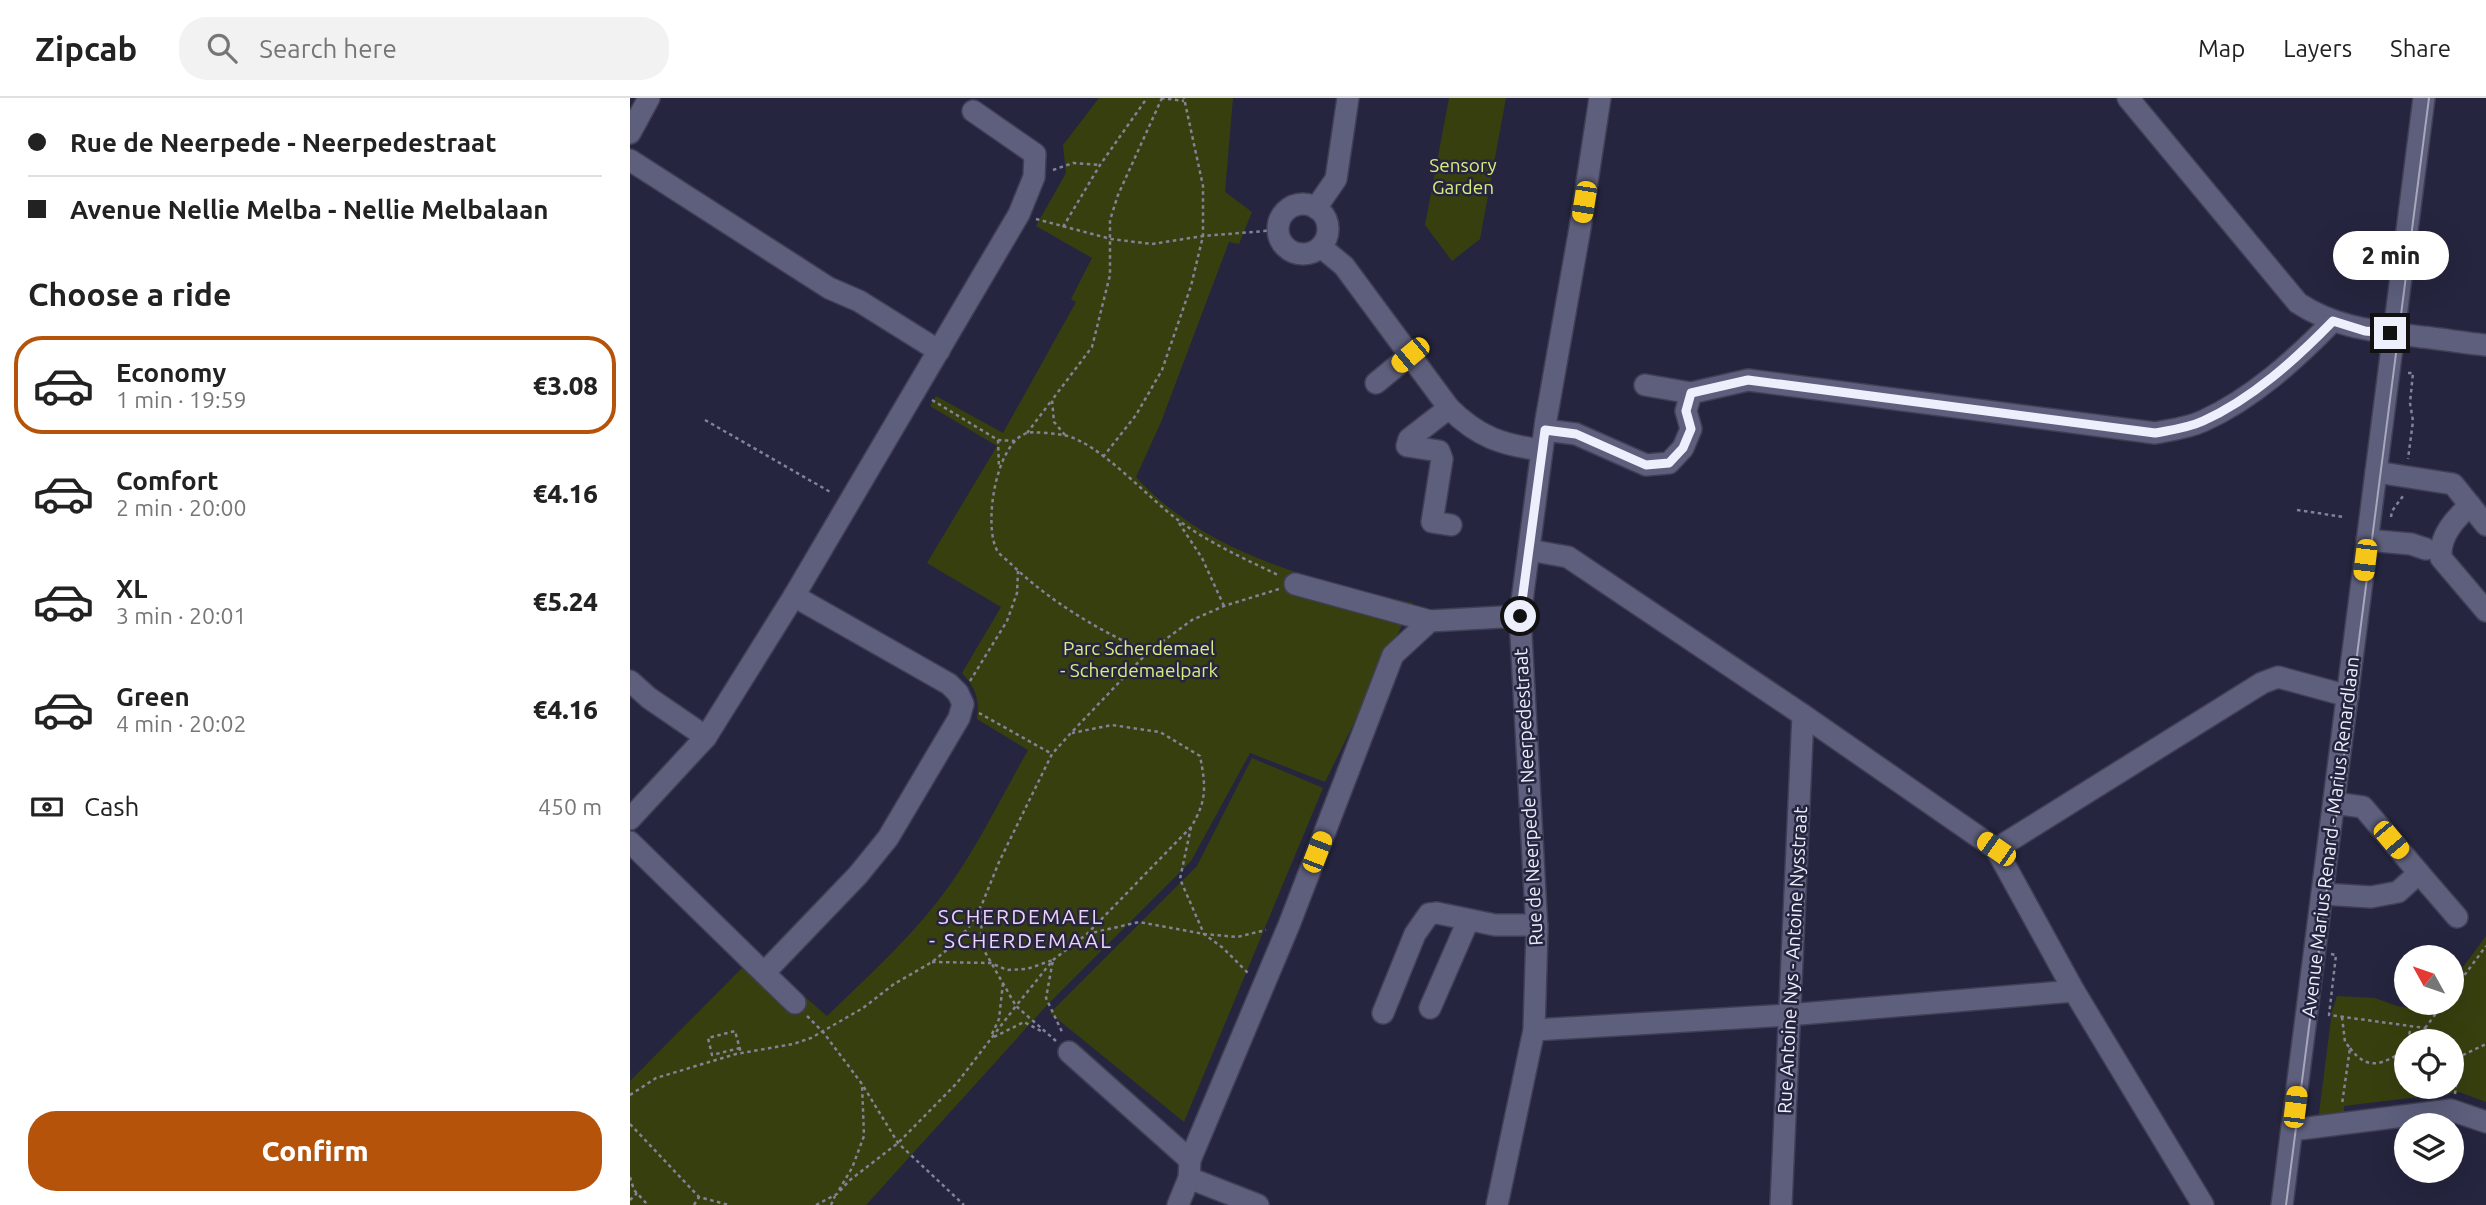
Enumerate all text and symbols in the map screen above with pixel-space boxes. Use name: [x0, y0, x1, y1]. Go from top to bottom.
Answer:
search box: [179, 17, 669, 80]
icon: search: [203, 29, 241, 67]
text: Zipcab: [35, 30, 137, 67]
text: Search here: [259, 34, 397, 63]
text: Map: [2198, 35, 2245, 62]
text: Layers: [2283, 35, 2352, 62]
text: Share: [2390, 35, 2451, 62]
text: Rue de Neerpede - Neerpedestraat: [70, 128, 496, 157]
park label: Sensory Garden: [1429, 154, 1497, 198]
car: [1571, 180, 1598, 224]
text: Avenue Nellie Melba - Nellie Melbalaan: [70, 195, 549, 224]
callout: 2 min: [2332, 232, 2448, 280]
text: 2 min: [2362, 243, 2420, 268]
text: Choose a ride: [28, 276, 231, 312]
route end: [2374, 317, 2406, 349]
car: [1388, 333, 1433, 377]
icon: car: [32, 354, 95, 417]
text: Economy: [116, 358, 226, 387]
text: €3.08: [533, 371, 598, 400]
text: 1 min · 19:59: [116, 387, 247, 412]
icon: car: [32, 462, 95, 525]
text: Comfort: [116, 466, 219, 495]
text: €4.16: [533, 479, 598, 508]
text: 2 min · 20:00: [116, 495, 247, 520]
car: [2353, 538, 2378, 582]
icon: car: [32, 570, 95, 633]
text: XL: [116, 574, 147, 603]
text: €5.24: [533, 587, 598, 616]
route start: [1504, 600, 1536, 632]
text: 3 min · 20:01: [116, 603, 247, 628]
park label: Parc Scherdemael - Scherdemaelpark: [1060, 637, 1218, 681]
street label: Rue de Neerpede - Neerpedestraat: [1509, 647, 1547, 946]
street label: Avenue Marius Renard - Marius Renardlaan: [2297, 655, 2363, 1019]
icon: car: [32, 678, 95, 741]
text: Green: [116, 682, 190, 711]
text: €4.16: [533, 695, 598, 724]
text: 4 min · 20:02: [116, 711, 247, 736]
icon: cash: [28, 788, 66, 826]
text: Cash: [84, 792, 139, 821]
text: 450 m: [538, 794, 602, 819]
street label: Rue Antoine Nys - Antoine Nysstraat: [1773, 805, 1811, 1114]
car: [2370, 817, 2413, 863]
car: [1973, 828, 2020, 870]
car: [1300, 829, 1335, 875]
district label: SCHERDEMAEL - SCHERDEMAAL: [929, 904, 1113, 952]
north arrow: [2394, 945, 2464, 1015]
map controls: [2394, 945, 2464, 1183]
button: locate: [2394, 1029, 2464, 1099]
car: [2283, 1085, 2308, 1129]
button: Confirm: [28, 1111, 602, 1191]
button: layers: [2394, 1113, 2464, 1183]

